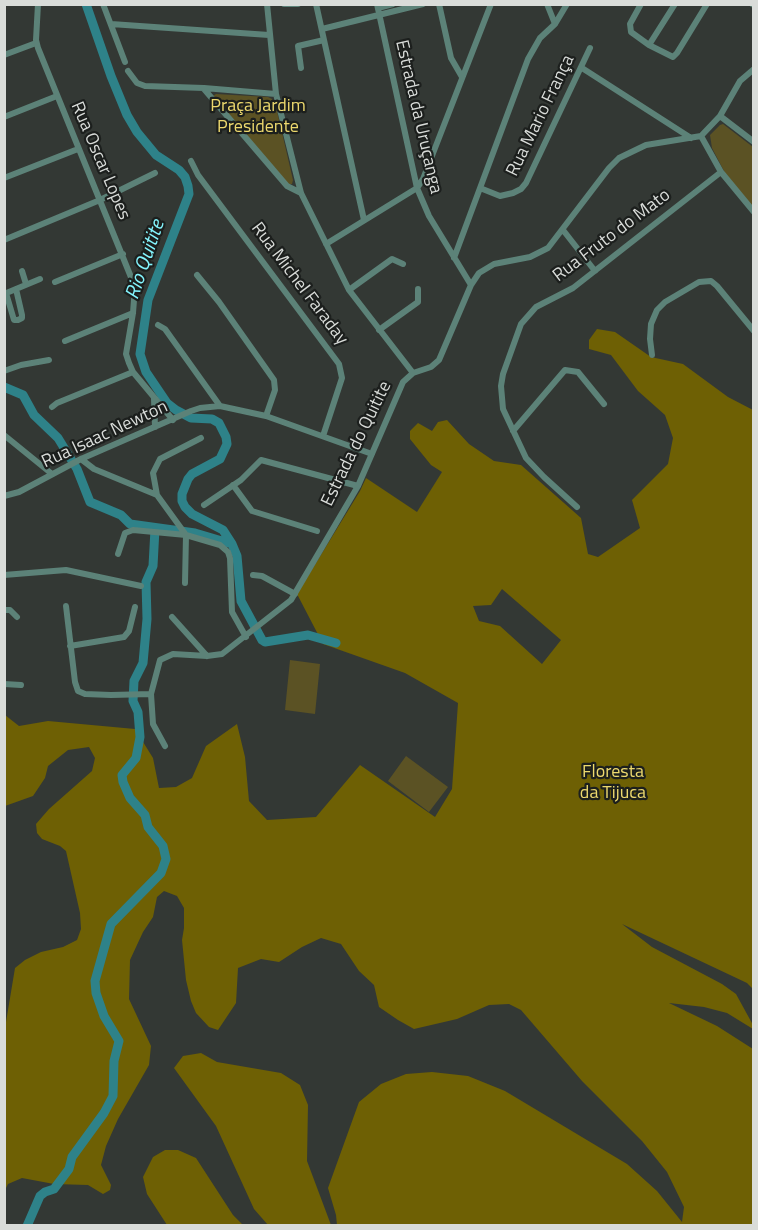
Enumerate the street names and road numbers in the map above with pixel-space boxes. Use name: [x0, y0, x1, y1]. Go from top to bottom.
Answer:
street label: Estrada da Uruçanga: [390, 38, 446, 196]
street label: Rua Mario França: [502, 52, 580, 180]
street label: Rua Oscar Lopes: [65, 99, 135, 223]
street label: Rua Fruto do Mato: [549, 185, 675, 287]
street label: Rua Michel Faraday: [246, 219, 352, 349]
street label: Estrada do Quitite: [317, 378, 397, 510]
street label: Rua Isaac Newton: [39, 396, 171, 474]

